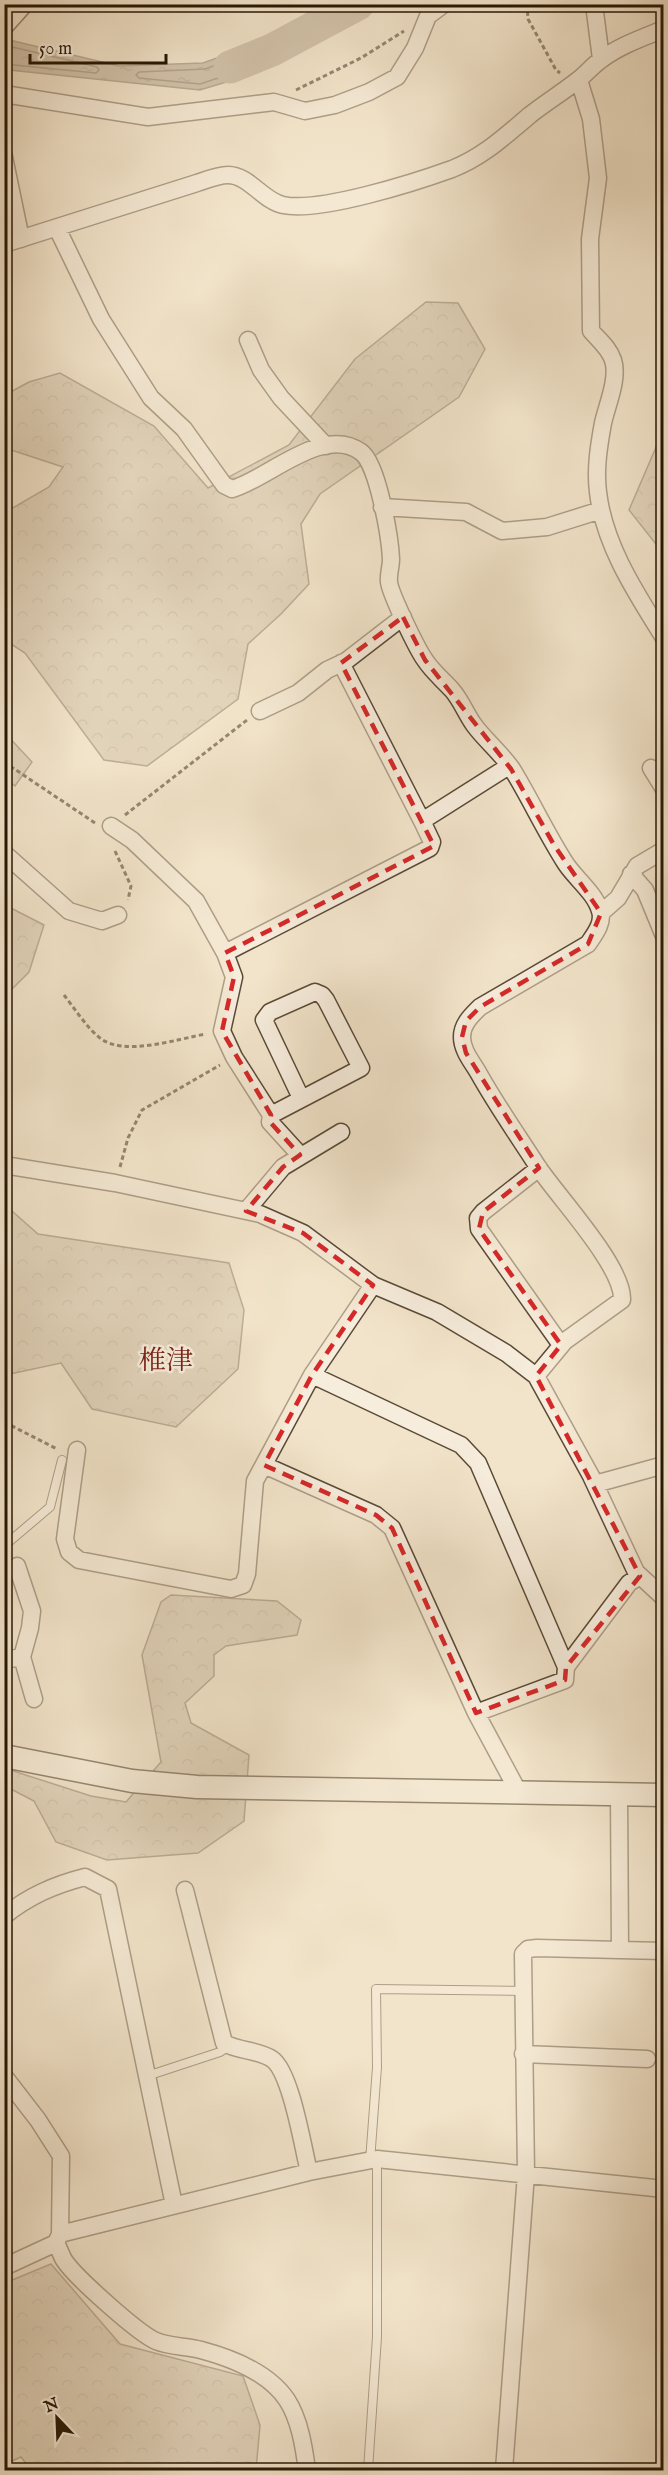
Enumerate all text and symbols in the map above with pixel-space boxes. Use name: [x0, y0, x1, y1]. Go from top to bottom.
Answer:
scale bar: [30, 27, 166, 65]
text: 50 m: [39, 38, 72, 61]
district label: 椎津: [139, 1345, 193, 1379]
north arrow: [27, 2388, 87, 2448]
text: N: [41, 2394, 62, 2418]

